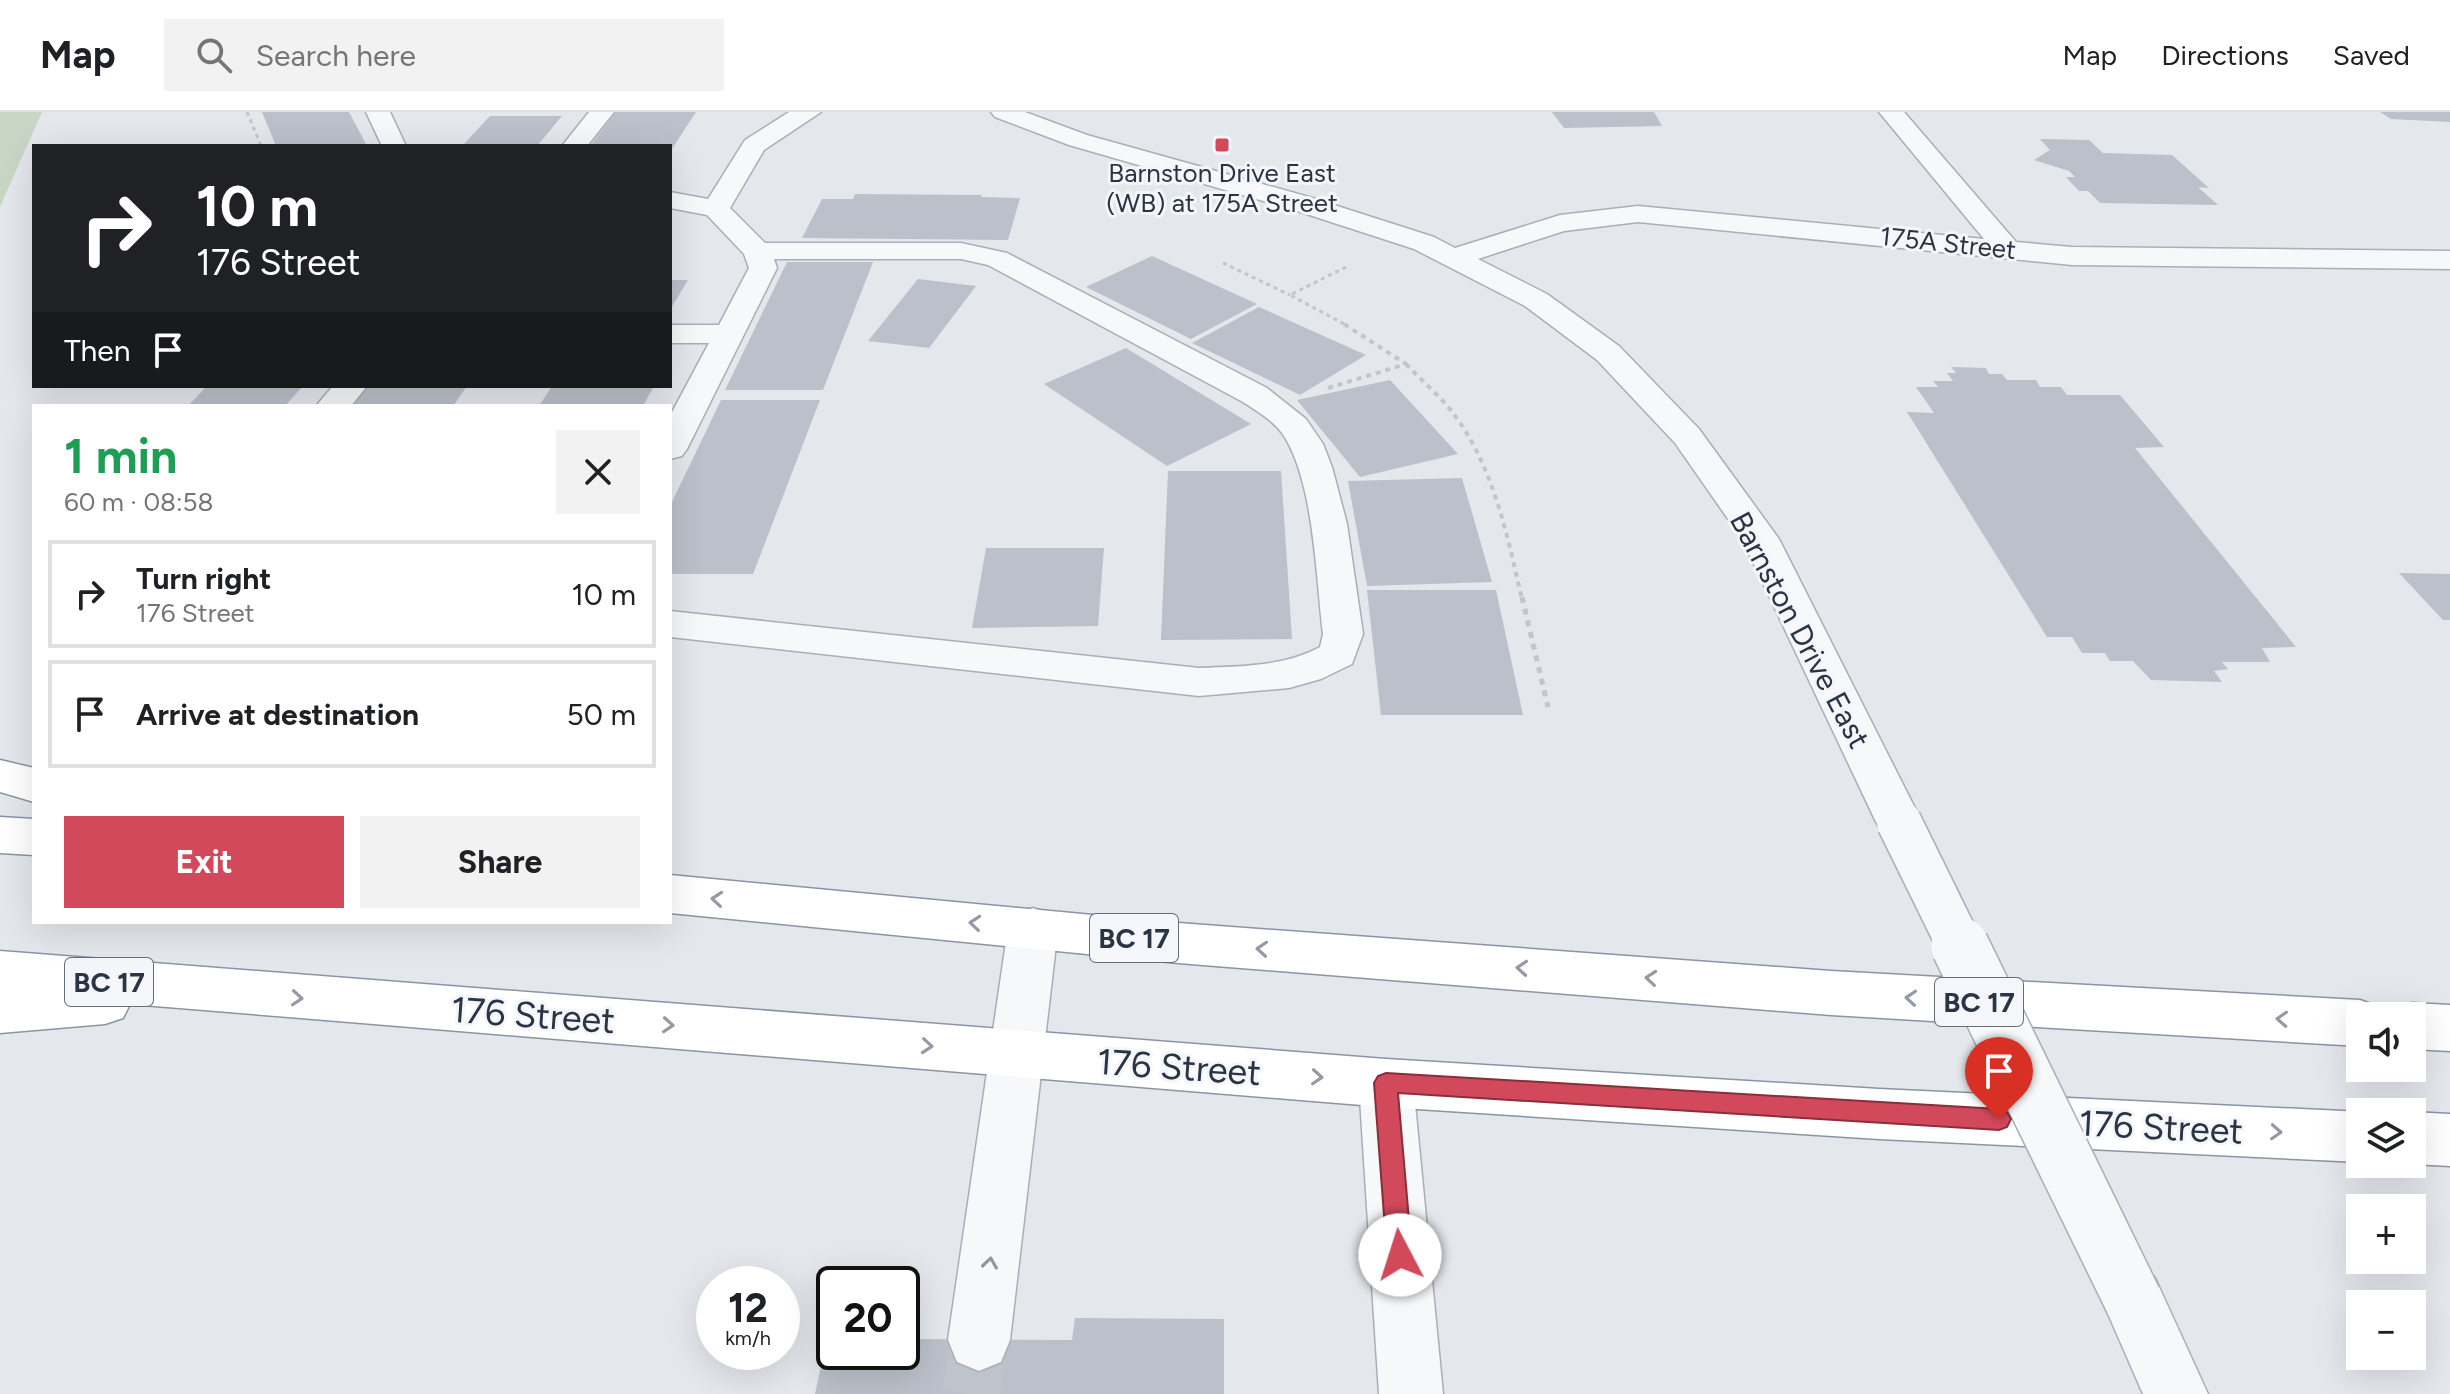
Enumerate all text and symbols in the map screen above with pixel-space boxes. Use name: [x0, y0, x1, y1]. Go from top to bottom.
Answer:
search box: [164, 19, 724, 91]
text: Map: [40, 32, 116, 78]
icon: search: [192, 33, 236, 77]
text: Search here: [256, 37, 416, 74]
text: Map: [2063, 38, 2117, 72]
text: Directions: [2161, 38, 2289, 72]
text: Saved: [2333, 38, 2410, 72]
marker: Barnston Drive East (WB) at 175A Street: [1213, 136, 1231, 154]
place label: Barnston Drive East (WB) at 175A Street: [1106, 157, 1338, 219]
text: 10 m: [196, 173, 318, 240]
icon: right: [64, 176, 168, 280]
street label: 175A Street: [1878, 220, 2018, 266]
text: 176 Street: [196, 241, 360, 284]
icon: arrive: [146, 328, 190, 372]
text: Then: [64, 332, 130, 369]
text: 1 min: [64, 427, 177, 485]
button: close: [556, 430, 640, 514]
text: 60 m · 08:58: [64, 486, 214, 518]
street label: Barnston Drive East: [1722, 505, 1878, 755]
text: Turn right: [136, 560, 271, 597]
icon: right: [68, 572, 112, 616]
text: 10 m: [571, 576, 636, 613]
text: 176 Street: [136, 597, 255, 629]
icon: arrive: [68, 692, 112, 736]
text: Arrive at destination: [136, 696, 419, 733]
text: 50 m: [567, 696, 636, 733]
button: Exit: [64, 816, 344, 908]
button: Share: [360, 816, 640, 908]
one-way arrow: [710, 890, 723, 907]
road number: BC 17: [1090, 914, 1178, 962]
one-way arrow: [968, 915, 981, 932]
one-way arrow: [1255, 941, 1268, 958]
road number: BC 17: [65, 958, 153, 1006]
one-way arrow: [1515, 960, 1528, 977]
one-way arrow: [1645, 970, 1658, 987]
road number: BC 17: [1935, 978, 2023, 1026]
street label: 176 Street: [450, 988, 616, 1042]
one-way arrow: [291, 989, 304, 1006]
one-way arrow: [1904, 990, 1917, 1007]
map controls: [2346, 1002, 2426, 1370]
button: sound: [2346, 1002, 2426, 1082]
one-way arrow: [2275, 1011, 2288, 1028]
one-way arrow: [662, 1016, 675, 1033]
one-way arrow: [921, 1037, 934, 1054]
pin: [1965, 1037, 2033, 1119]
street label: 176 Street: [1096, 1040, 1262, 1094]
icon: arrive: [1977, 1049, 2021, 1093]
one-way arrow: [1311, 1068, 1324, 1085]
button: layers: [2346, 1098, 2426, 1178]
street label: 176 Street: [2078, 1101, 2244, 1153]
one-way arrow: [2270, 1123, 2283, 1140]
button: +: [2346, 1194, 2426, 1274]
position arrow: [1358, 1213, 1442, 1297]
one-way arrow: [981, 1256, 998, 1269]
speed limit sign: 20: [816, 1266, 920, 1370]
text: 12: [728, 1284, 768, 1332]
button: −: [2346, 1290, 2426, 1370]
text: km/h: [725, 1326, 771, 1350]

